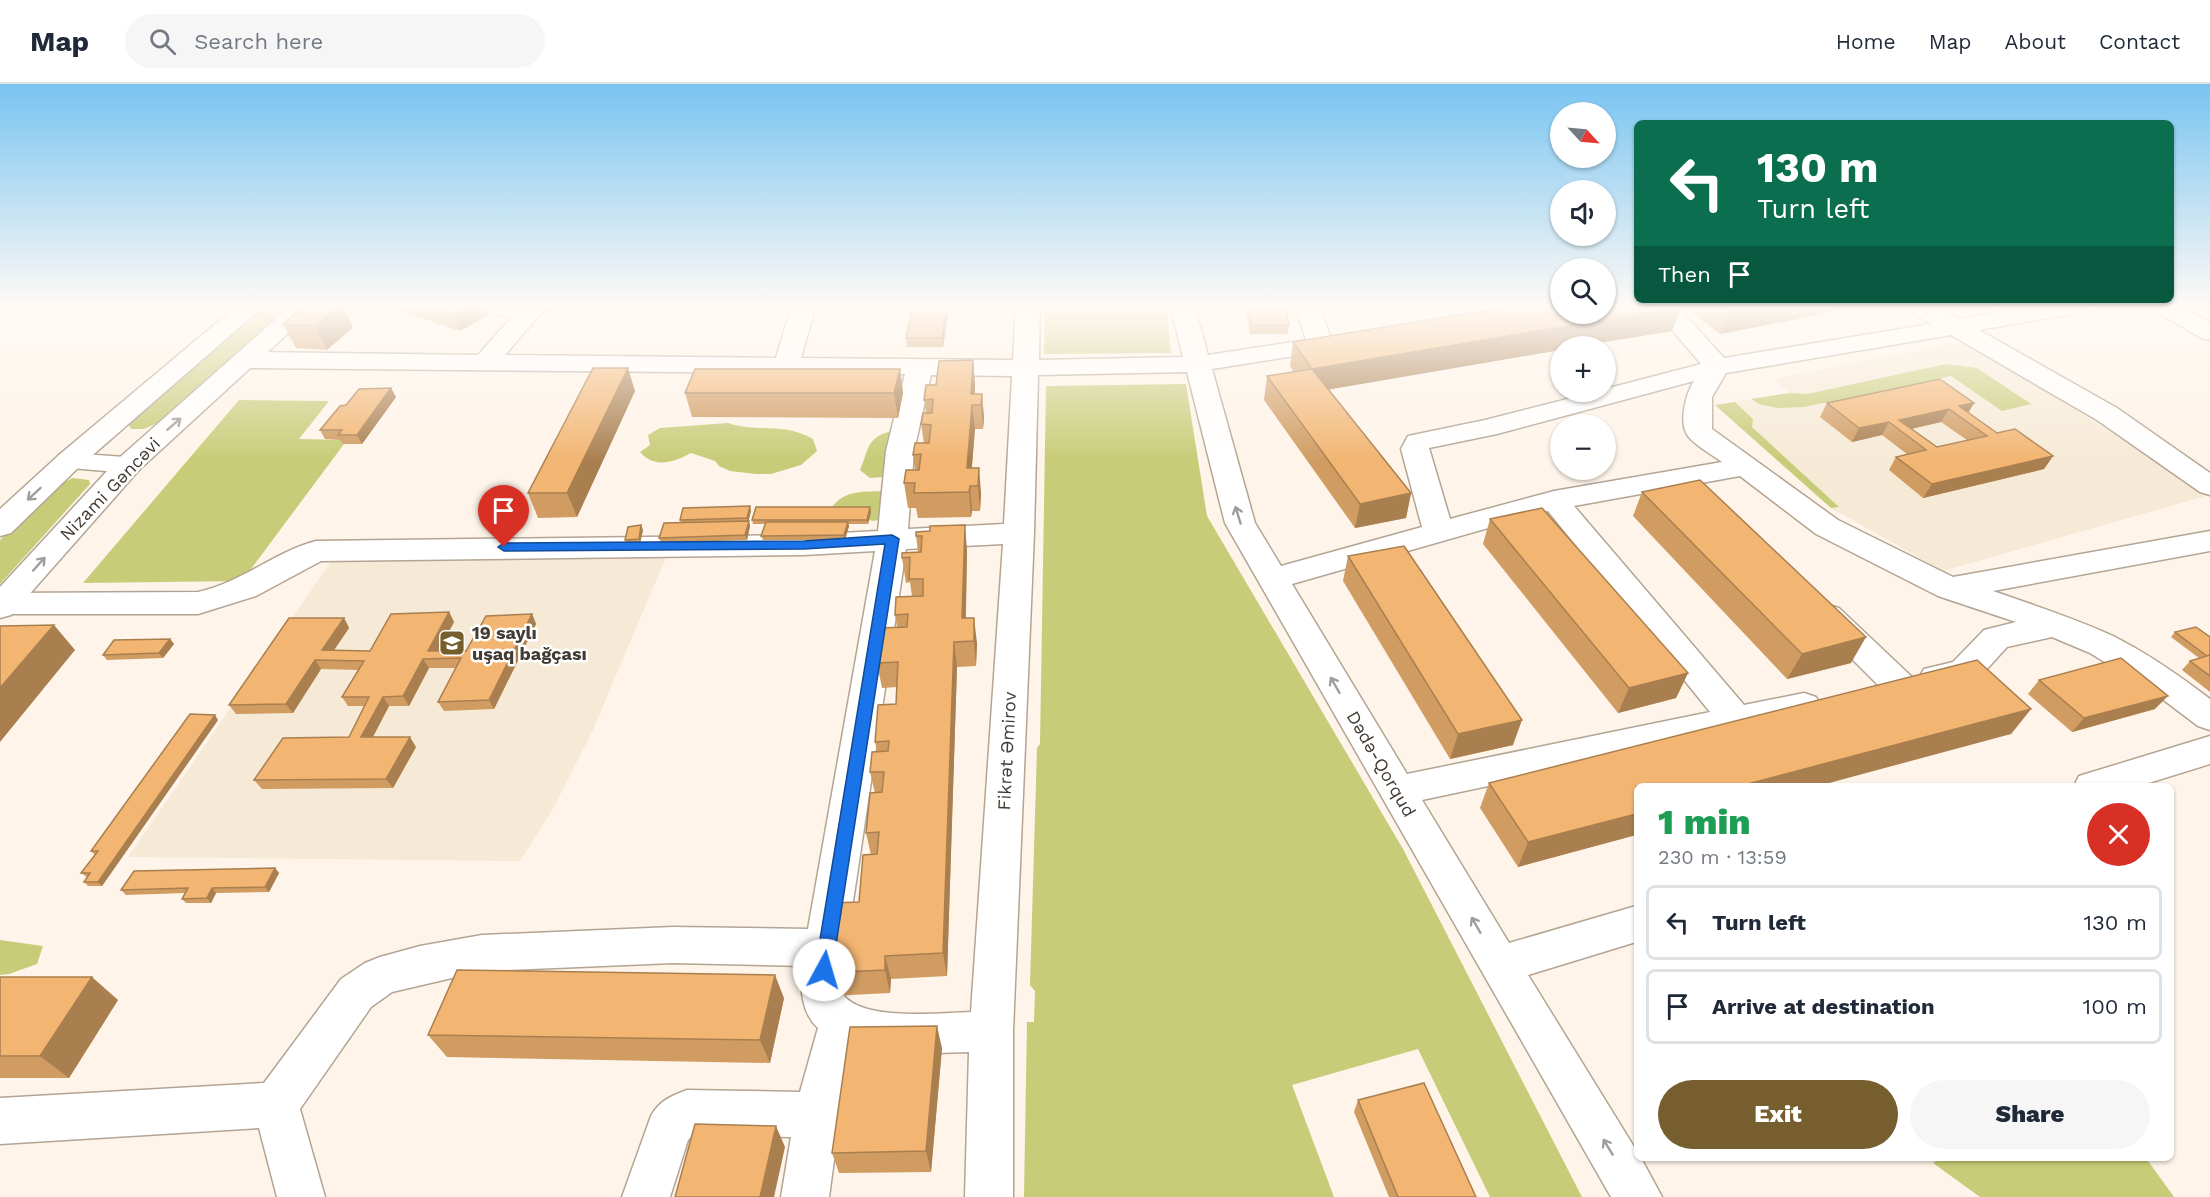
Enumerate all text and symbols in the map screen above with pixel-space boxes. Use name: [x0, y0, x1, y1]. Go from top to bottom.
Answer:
search box: [125, 14, 545, 68]
text: Map: [30, 25, 89, 58]
icon: search: [146, 25, 179, 58]
text: Search here: [194, 29, 323, 54]
text: Home: [1836, 29, 1896, 54]
text: Map: [1929, 29, 1972, 54]
text: About: [2005, 29, 2066, 54]
text: Contact: [2099, 29, 2180, 54]
north arrow: [1550, 102, 1616, 168]
map controls: [1550, 102, 1616, 480]
text: 130 m: [1757, 143, 1879, 192]
icon: left: [1658, 144, 1736, 222]
button: sound: [1550, 180, 1616, 246]
text: Turn left: [1757, 193, 1869, 225]
button: search: [1550, 258, 1616, 324]
icon: arrive: [1723, 258, 1756, 291]
text: Then: [1658, 262, 1711, 287]
button: +: [1550, 336, 1616, 402]
button: −: [1550, 414, 1616, 480]
one-way arrow: [166, 417, 181, 431]
street label: Nizami Gəncəvi: [55, 433, 164, 544]
pin: [478, 485, 529, 547]
one-way arrow: [26, 487, 41, 501]
icon: arrive: [487, 494, 520, 527]
one-way arrow: [1232, 506, 1243, 525]
one-way arrow: [32, 557, 47, 572]
place label: 19 saylı uşaq bağçası: [472, 622, 587, 664]
school or university icon: 19 saylı uşaq bağçası: [437, 628, 467, 658]
one-way arrow: [1329, 677, 1341, 694]
street label: Fikrət Əmirov: [993, 690, 1020, 811]
street label: Dədə-Qorqud: [1343, 707, 1420, 821]
text: 1 min: [1658, 801, 1751, 843]
button: close: [2087, 803, 2150, 866]
text: 230 m · 13:59: [1658, 845, 1787, 869]
icon: left: [1661, 906, 1694, 939]
text: Turn left: [1712, 910, 1806, 935]
text: 130 m: [2083, 910, 2147, 935]
one-way arrow: [1470, 917, 1482, 934]
position arrow: [792, 938, 856, 1002]
icon: arrive: [1661, 990, 1694, 1023]
text: Arrive at destination: [1712, 994, 1935, 1019]
text: 100 m: [2083, 994, 2147, 1019]
button: Exit: [1658, 1080, 1898, 1149]
button: Share: [1910, 1080, 2150, 1149]
one-way arrow: [1602, 1139, 1614, 1156]

